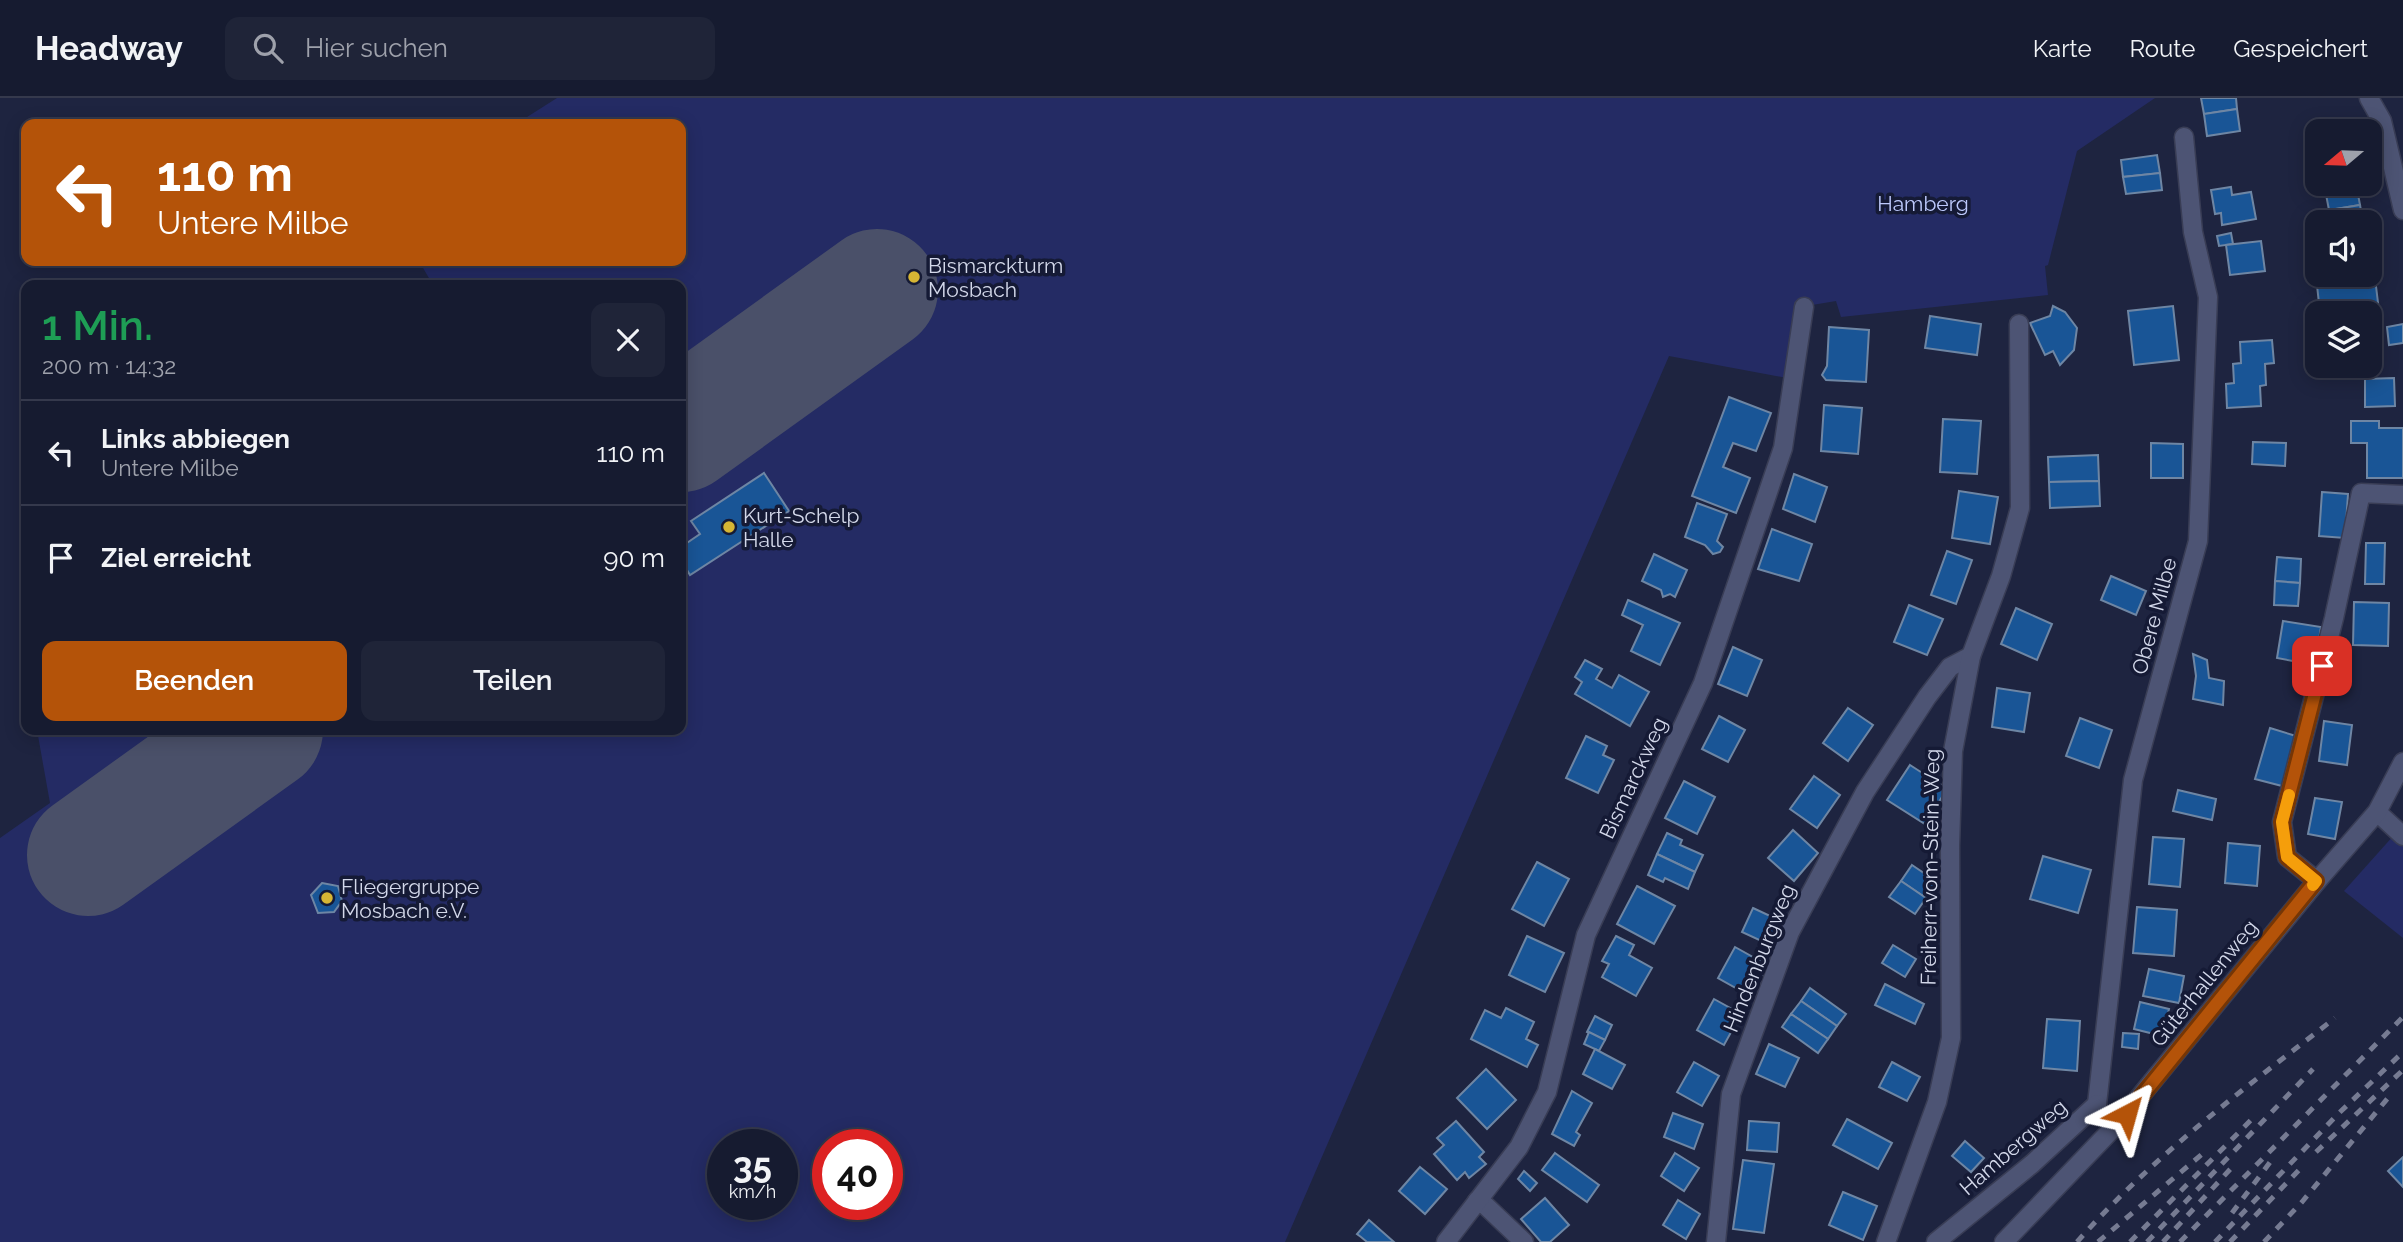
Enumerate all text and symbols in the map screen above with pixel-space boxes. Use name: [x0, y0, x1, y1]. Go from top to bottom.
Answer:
search box: [225, 17, 715, 80]
text: Headway: [35, 29, 183, 68]
icon: search: [249, 29, 287, 67]
text: Hier suchen: [305, 33, 448, 63]
text: Karte: [2033, 34, 2092, 63]
text: Route: [2130, 34, 2195, 63]
text: Gespeichert: [2233, 34, 2368, 63]
north arrow: [2305, 119, 2382, 196]
map controls: [2305, 119, 2382, 378]
text: 110 m: [157, 145, 293, 202]
icon: left: [42, 147, 133, 238]
park label: Hamberg: [1877, 191, 1969, 216]
text: Untere Milbe: [157, 204, 349, 241]
button: sound: [2305, 210, 2382, 287]
place label: Bismarckturm Mosbach: [928, 253, 1063, 302]
marker: Bismarckturm Mosbach: [906, 269, 922, 285]
text: 1 Min.: [42, 301, 153, 350]
button: layers: [2305, 301, 2382, 378]
button: close: [591, 303, 665, 377]
text: 200 m · 14:32: [42, 352, 176, 379]
text: Links abbiegen: [101, 424, 290, 454]
icon: left: [42, 434, 80, 472]
text: 110 m: [596, 438, 665, 468]
text: Untere Milbe: [101, 454, 239, 481]
place label: Kurt-Schelp Halle: [743, 503, 859, 552]
marker: Kurt-Schelp Halle: [721, 519, 737, 535]
icon: arrive: [42, 539, 80, 577]
text: Ziel erreicht: [101, 543, 251, 573]
text: 90 m: [603, 543, 665, 573]
street label: Obere Milbe: [2126, 555, 2182, 677]
pin: [2292, 636, 2352, 696]
button: Beenden: [42, 641, 347, 721]
button: Teilen: [361, 641, 665, 721]
icon: arrive: [2303, 647, 2341, 685]
street label: Bismarckweg: [1594, 713, 1672, 843]
street label: Freiherr-vom-Stein-Weg: [1915, 748, 1945, 986]
place label: Fliegergruppe Mosbach e.V.: [341, 874, 479, 923]
street label: Hindenburgweg: [1718, 880, 1800, 1036]
marker: Fliegergruppe Mosbach e.V.: [319, 890, 335, 906]
street label: Güterhallenweg: [2145, 915, 2263, 1051]
position arrow: [2090, 1077, 2164, 1151]
street label: Hambergweg: [1954, 1094, 2072, 1200]
speed limit sign: 40: [812, 1129, 903, 1220]
text: 35: [733, 1145, 772, 1186]
text: km/h: [729, 1181, 776, 1202]

